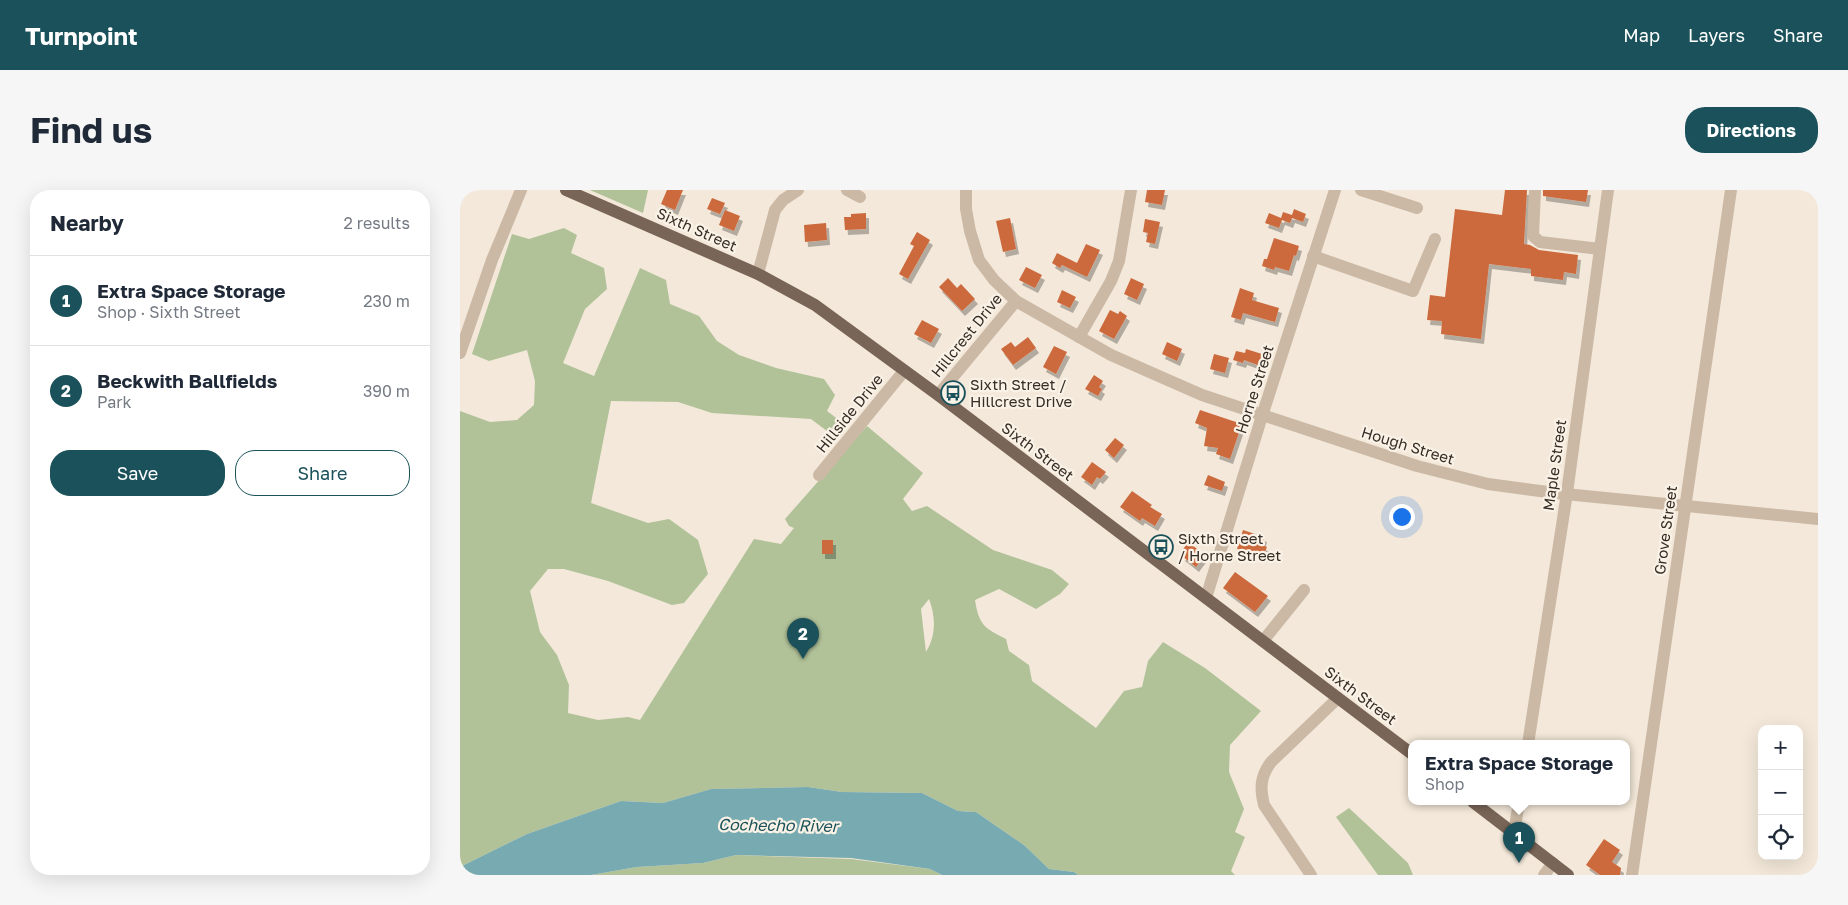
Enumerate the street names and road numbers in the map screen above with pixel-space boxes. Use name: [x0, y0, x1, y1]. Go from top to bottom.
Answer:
street label: Sixth Street: [654, 203, 740, 255]
street label: Hillcrest Drive: [927, 289, 1005, 380]
street label: Horne Street: [1231, 342, 1277, 436]
street label: Hillside Drive: [812, 370, 886, 456]
street label: Sixth Street: [998, 418, 1078, 484]
street label: Maple Street: [1539, 418, 1569, 512]
street label: Hough Street: [1359, 422, 1457, 468]
street label: Grove Street: [1650, 484, 1680, 576]
street label: Sixth Street: [1321, 662, 1401, 728]

